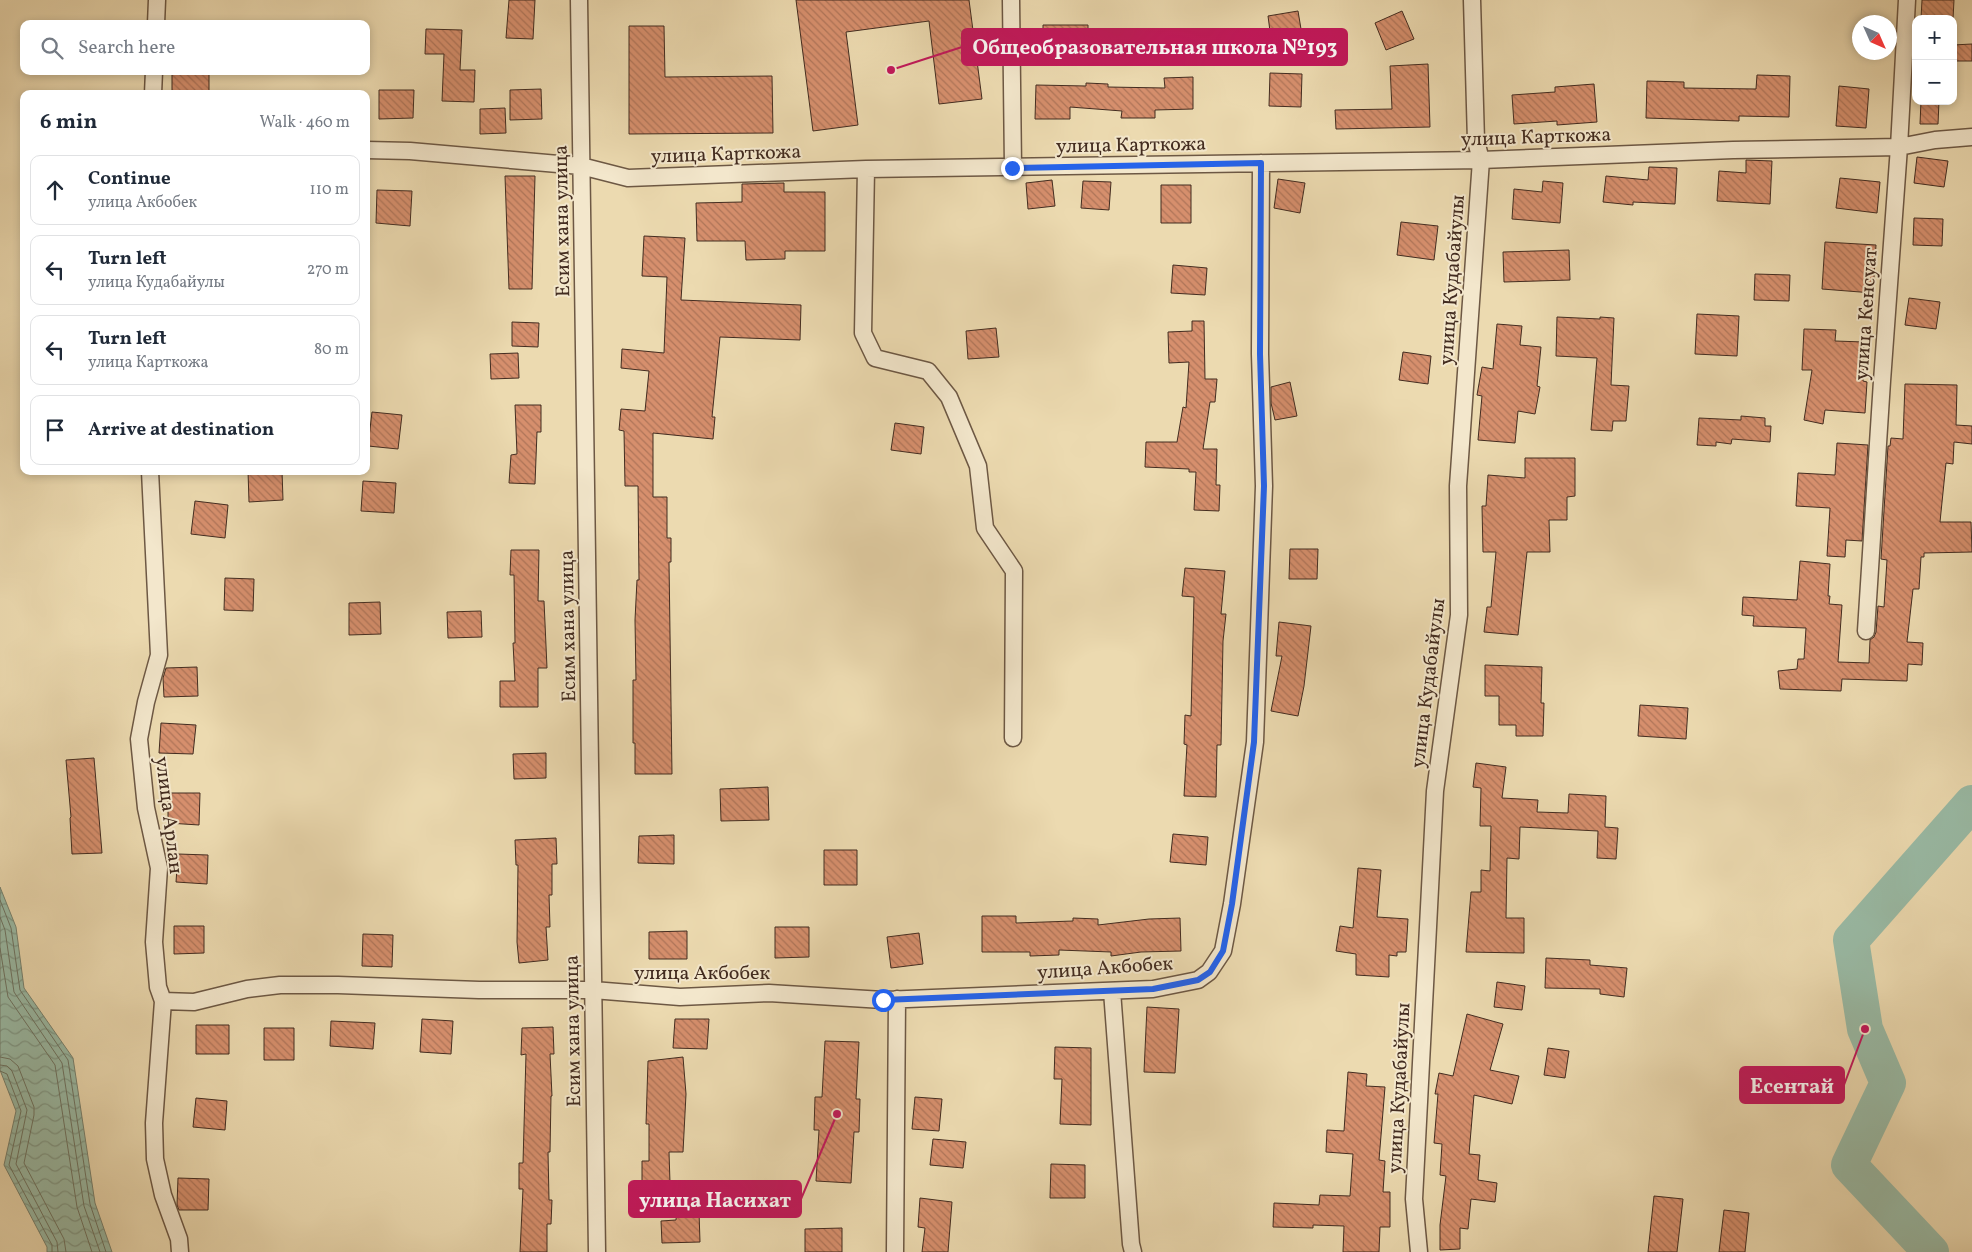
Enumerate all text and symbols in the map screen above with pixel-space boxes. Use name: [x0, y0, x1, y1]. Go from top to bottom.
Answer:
north arrow: [1852, 15, 1897, 60]
map controls: [1912, 15, 1957, 105]
button: +: [1912, 15, 1957, 60]
search box: [20, 20, 370, 75]
callout: Общеобразовательная школа №193: [962, 29, 1347, 65]
icon: search: [38, 34, 66, 62]
text: Общеобразовательная школа №193: [973, 34, 1337, 63]
text: Search here: [78, 35, 175, 61]
button: −: [1912, 60, 1957, 105]
text: 6 min: [40, 108, 97, 137]
text: Walk · 460 m: [260, 112, 350, 134]
street label: улица Карткожа: [1460, 121, 1612, 155]
street label: улица Карткожа: [1056, 131, 1207, 161]
street label: улица Карткожа: [650, 138, 802, 172]
street label: Есим хана улица: [548, 144, 578, 297]
route end: [1001, 157, 1024, 180]
text: Continue: [88, 166, 171, 192]
icon: ahead: [41, 176, 69, 204]
text: 110 m: [310, 179, 349, 201]
text: улица Акбобек: [88, 192, 197, 214]
street label: улица Кудабайулы: [1433, 194, 1473, 366]
text: Turn left: [88, 246, 167, 272]
street label: улица Кенсуат: [1848, 247, 1886, 381]
icon: left: [41, 256, 69, 284]
text: 270 m: [307, 259, 349, 281]
text: улица Кудабайулы: [88, 272, 225, 294]
text: Turn left: [88, 326, 167, 352]
icon: left: [41, 336, 69, 364]
text: 80 m: [314, 339, 349, 361]
text: улица Карткожа: [88, 352, 208, 374]
icon: arrive: [41, 416, 69, 444]
text: Arrive at destination: [88, 417, 274, 443]
street label: Есим хана улица: [554, 549, 584, 702]
street label: улица Кудабайулы: [1405, 597, 1453, 770]
street label: улица Арлан: [147, 755, 189, 876]
street label: улица Акбобек: [1036, 950, 1174, 988]
street label: Есим хана улица: [559, 954, 589, 1107]
street label: улица Акбобек: [634, 960, 771, 988]
route start: [872, 989, 895, 1012]
street label: улица Кудабайулы: [1382, 1002, 1418, 1174]
callout: Есентай: [1740, 1067, 1844, 1103]
text: Есентай: [1750, 1073, 1834, 1102]
callout: улица Насихат: [629, 1181, 801, 1217]
text: улица Насихат: [639, 1187, 791, 1216]

